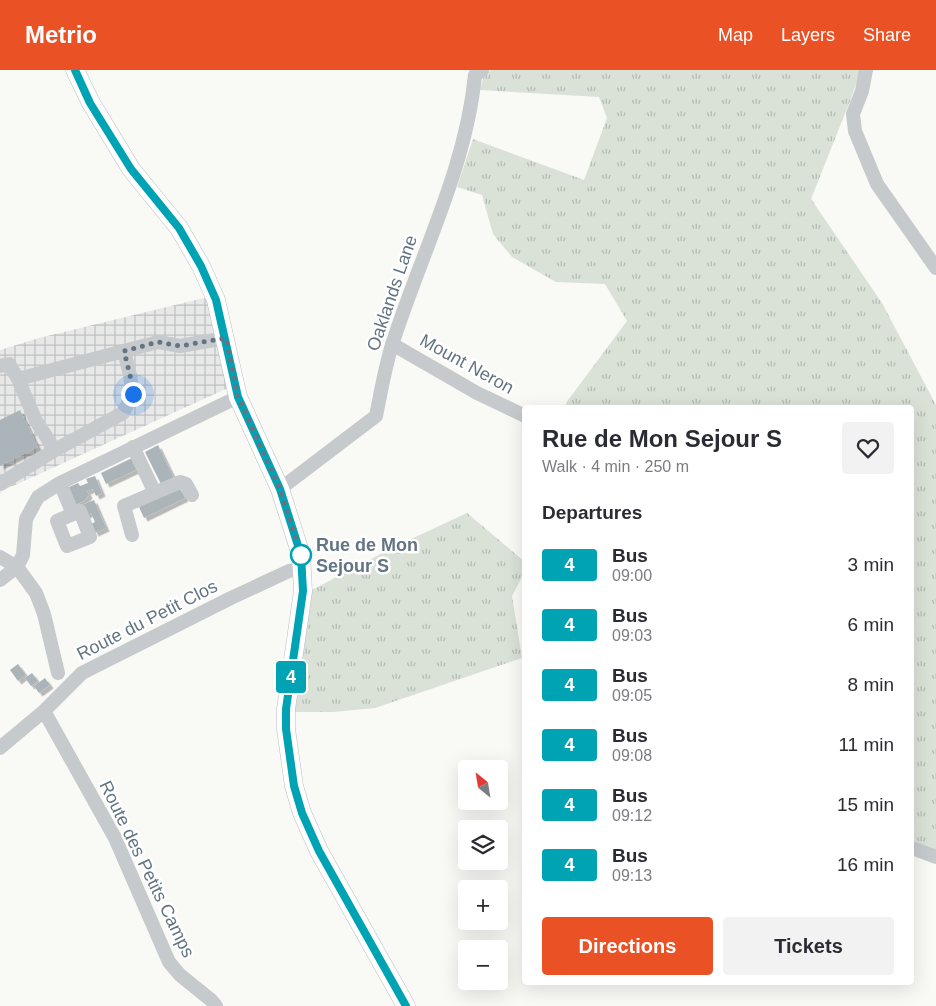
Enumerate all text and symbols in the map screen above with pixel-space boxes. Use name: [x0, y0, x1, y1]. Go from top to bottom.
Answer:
text: Metrio: [25, 21, 97, 48]
text: Map: [718, 25, 753, 45]
text: Layers: [781, 25, 835, 45]
text: Share: [863, 25, 911, 45]
street label: Oaklands Lane: [363, 232, 421, 354]
street label: Mount Neron: [417, 330, 517, 398]
your location: [121, 382, 146, 407]
button: heart: [842, 422, 894, 474]
text: Rue de Mon Sejour S: [542, 425, 782, 452]
text: Walk · 4 min · 250 m: [542, 458, 689, 475]
text: Departures: [542, 502, 642, 523]
place label: Rue de Mon Sejour S: [316, 535, 418, 576]
marker: Rue de Mon Sejour S: [290, 544, 312, 566]
text: Bus: [612, 545, 648, 566]
text: 3 min: [848, 554, 894, 575]
text: 4: [564, 555, 575, 575]
text: 09:00: [612, 567, 652, 584]
street label: Route du Petit Clos: [73, 576, 221, 664]
text: Bus: [612, 605, 648, 626]
text: 6 min: [848, 614, 894, 635]
text: 4: [564, 615, 575, 635]
text: 09:03: [612, 627, 652, 644]
line badge: 4: [275, 661, 307, 693]
text: Bus: [612, 665, 648, 686]
text: 4: [286, 667, 296, 687]
text: 8 min: [848, 674, 894, 695]
text: 4: [564, 675, 575, 695]
text: 09:05: [612, 687, 652, 704]
text: Bus: [612, 725, 648, 746]
text: 11 min: [838, 734, 894, 755]
text: 4: [564, 735, 575, 755]
text: 09:08: [612, 747, 652, 764]
north arrow: [458, 760, 508, 810]
map controls: [458, 760, 508, 990]
street label: Route des Petits Camps: [95, 777, 199, 961]
text: Bus: [612, 785, 648, 806]
text: 15 min: [837, 794, 894, 815]
text: 4: [564, 795, 575, 815]
text: 09:12: [612, 807, 652, 824]
button: layers: [458, 820, 508, 870]
text: Bus: [612, 845, 648, 866]
text: 16 min: [837, 854, 894, 875]
text: 4: [564, 855, 575, 875]
text: 09:13: [612, 867, 652, 884]
button: +: [458, 880, 508, 930]
button: Directions: [542, 917, 713, 975]
button: Tickets: [723, 917, 894, 975]
button: −: [458, 940, 508, 990]

